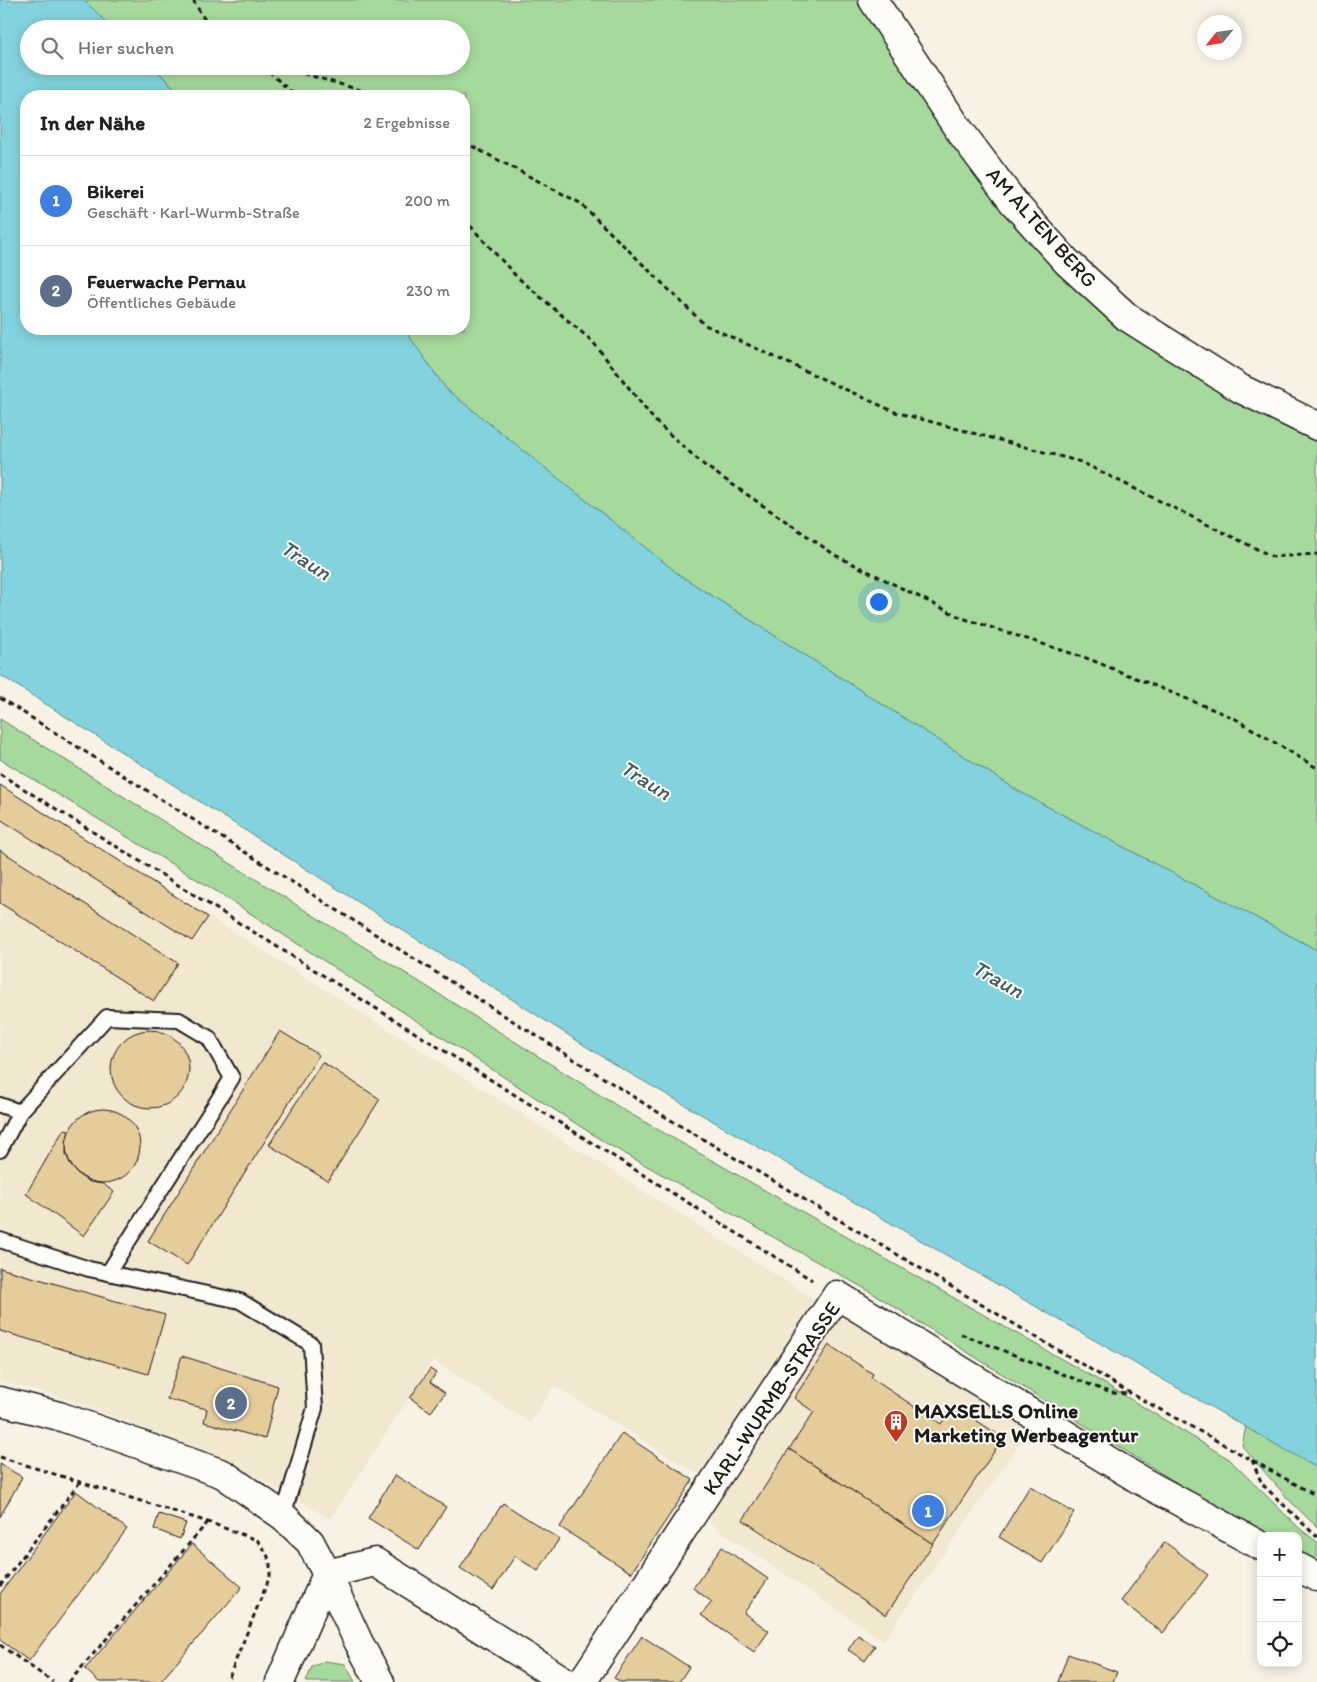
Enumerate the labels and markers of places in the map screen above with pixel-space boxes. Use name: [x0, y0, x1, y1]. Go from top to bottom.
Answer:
pin: 2: [215, 1384, 247, 1422]
place label: MAXSELLS Online Marketing Werbeagentur: [914, 1398, 1139, 1448]
building icon: MAXSELLS Online Marketing Werbeagentur: [883, 1409, 909, 1443]
pin: 1: [912, 1492, 944, 1530]

